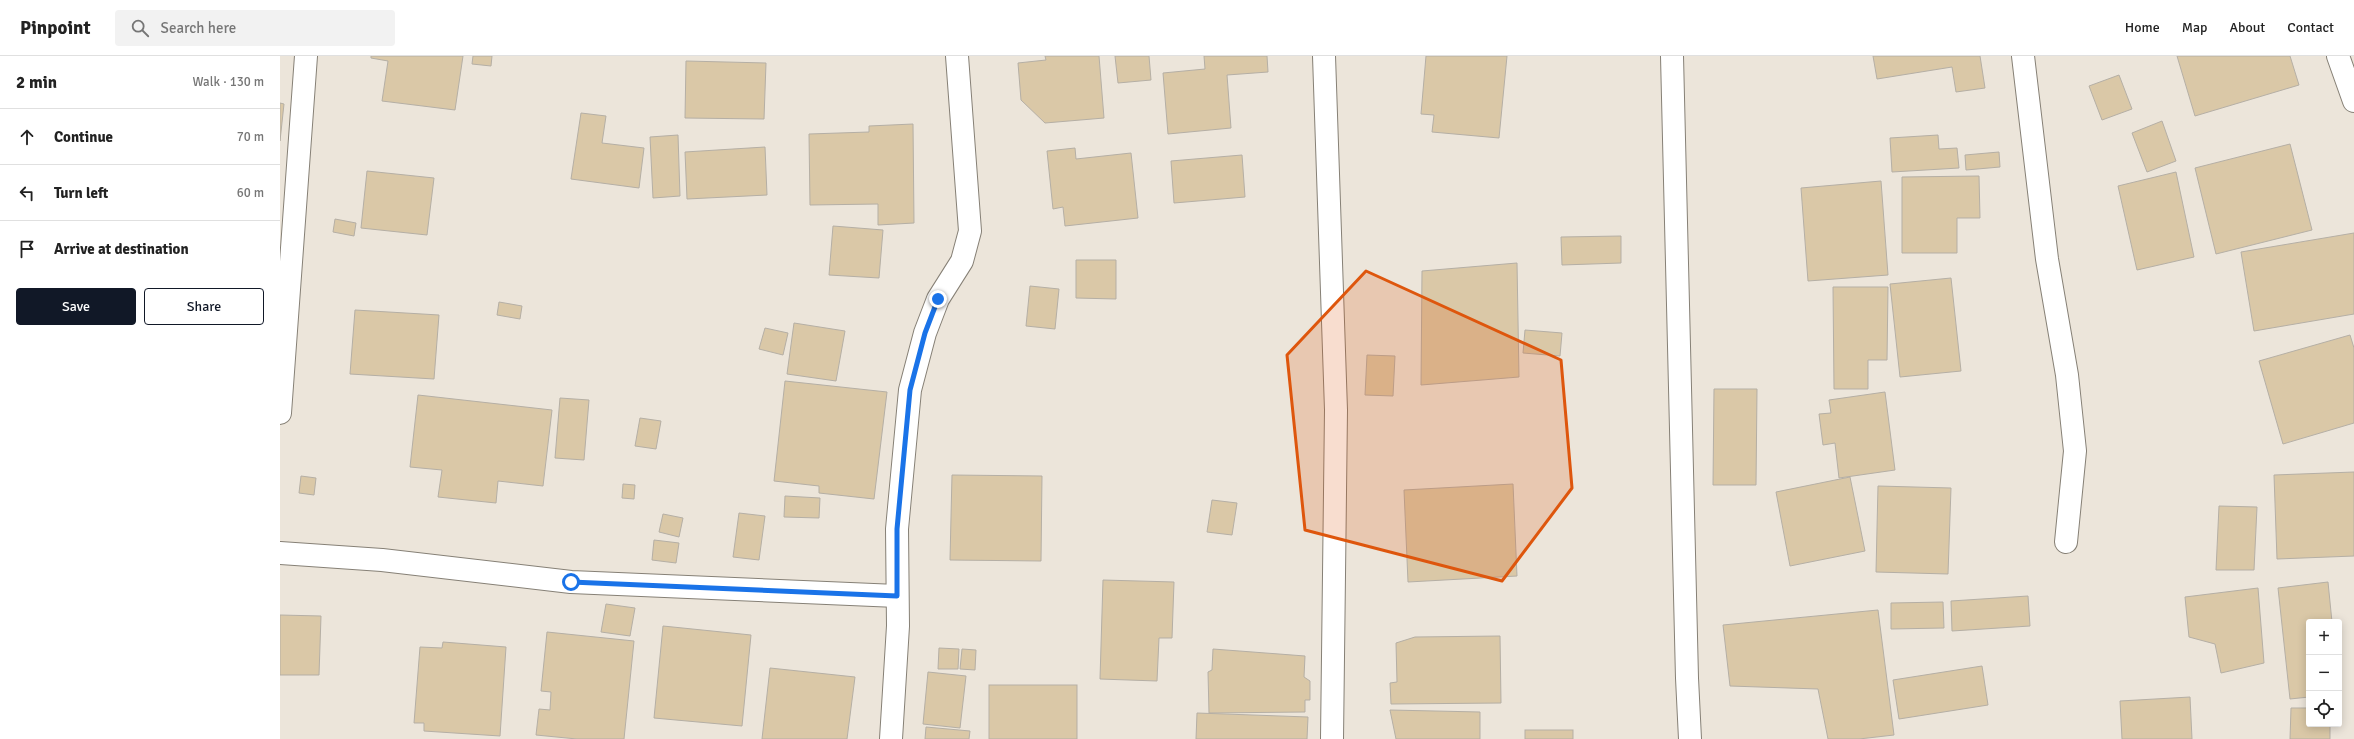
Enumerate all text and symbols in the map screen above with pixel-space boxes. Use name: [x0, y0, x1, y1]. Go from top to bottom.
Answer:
search box: [115, 10, 395, 46]
text: Pinpoint: [20, 16, 91, 40]
icon: search: [129, 17, 151, 39]
text: Search here: [161, 19, 236, 37]
text: Home: [2125, 19, 2160, 36]
text: Map: [2182, 19, 2207, 36]
text: About: [2229, 19, 2265, 36]
text: Contact: [2287, 19, 2334, 36]
text: 2 min: [16, 72, 57, 93]
text: Walk · 130 m: [193, 74, 264, 90]
icon: ahead: [16, 126, 38, 148]
text: Continue: [54, 128, 113, 146]
text: 70 m: [237, 129, 264, 145]
icon: left: [16, 182, 38, 204]
text: Turn left: [54, 184, 108, 202]
text: 60 m: [237, 185, 264, 201]
icon: arrive: [16, 238, 38, 260]
text: Arrive at destination: [54, 240, 189, 258]
button: Save: [16, 288, 136, 325]
button: Share: [144, 288, 264, 325]
route end: [929, 290, 947, 308]
route start: [562, 573, 580, 591]
map controls: [2306, 619, 2342, 727]
button: +: [2306, 619, 2342, 655]
button: −: [2306, 655, 2342, 691]
button: locate: [2306, 691, 2342, 727]

